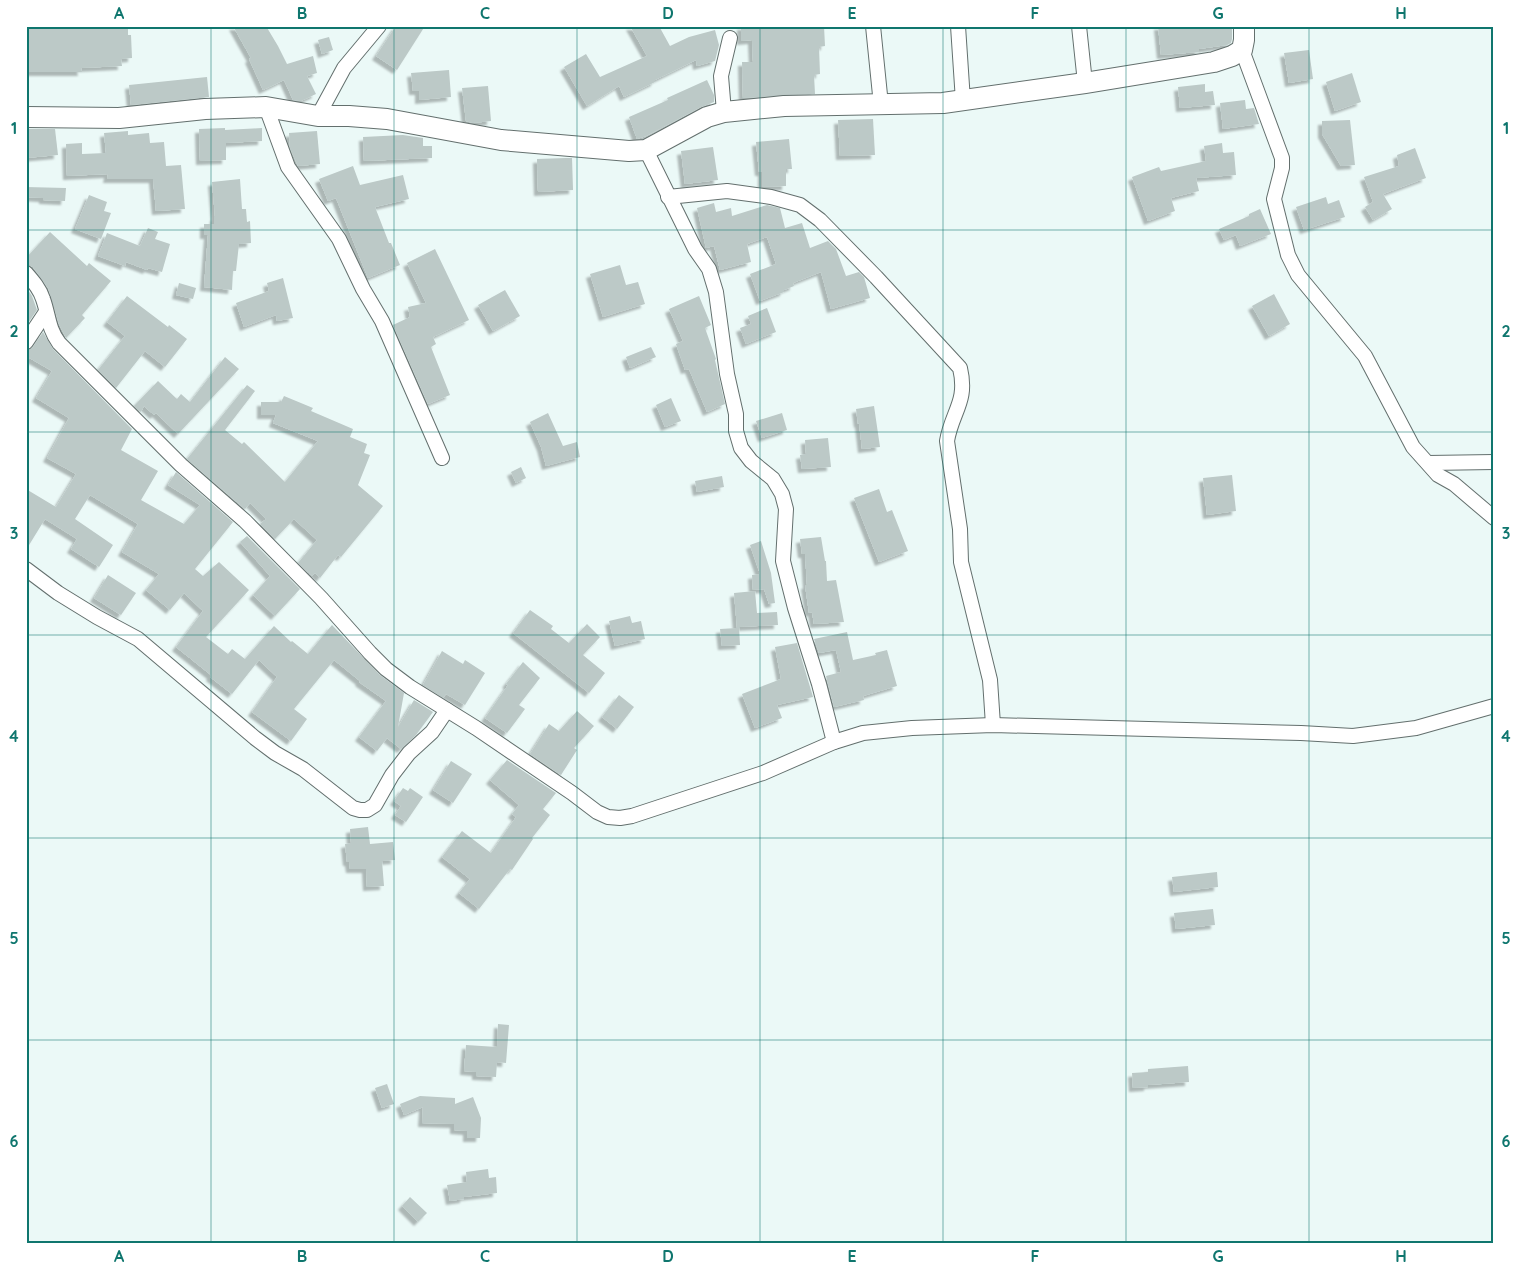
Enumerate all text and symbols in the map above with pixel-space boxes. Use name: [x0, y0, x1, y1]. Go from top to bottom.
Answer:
text: A: [114, 3, 125, 23]
text: B: [297, 3, 307, 23]
text: C: [480, 3, 490, 23]
text: D: [662, 3, 674, 23]
text: E: [847, 3, 857, 23]
text: F: [1031, 3, 1040, 23]
text: G: [1212, 3, 1224, 23]
text: H: [1395, 3, 1407, 23]
text: 1: [11, 118, 17, 138]
text: 1: [1503, 118, 1509, 138]
text: 2: [9, 321, 19, 341]
text: 2: [1501, 321, 1511, 341]
text: 3: [10, 523, 18, 543]
text: 3: [1502, 523, 1510, 543]
text: 4: [9, 726, 19, 746]
text: 4: [1501, 726, 1511, 746]
text: 5: [9, 928, 19, 948]
text: 5: [1501, 928, 1511, 948]
text: 6: [10, 1131, 19, 1151]
text: 6: [1502, 1131, 1511, 1151]
text: A: [114, 1246, 125, 1266]
text: B: [297, 1246, 307, 1266]
text: C: [480, 1246, 490, 1266]
text: D: [662, 1246, 674, 1266]
text: E: [847, 1246, 857, 1266]
text: F: [1031, 1246, 1040, 1266]
text: G: [1212, 1246, 1224, 1266]
text: H: [1395, 1246, 1407, 1266]

